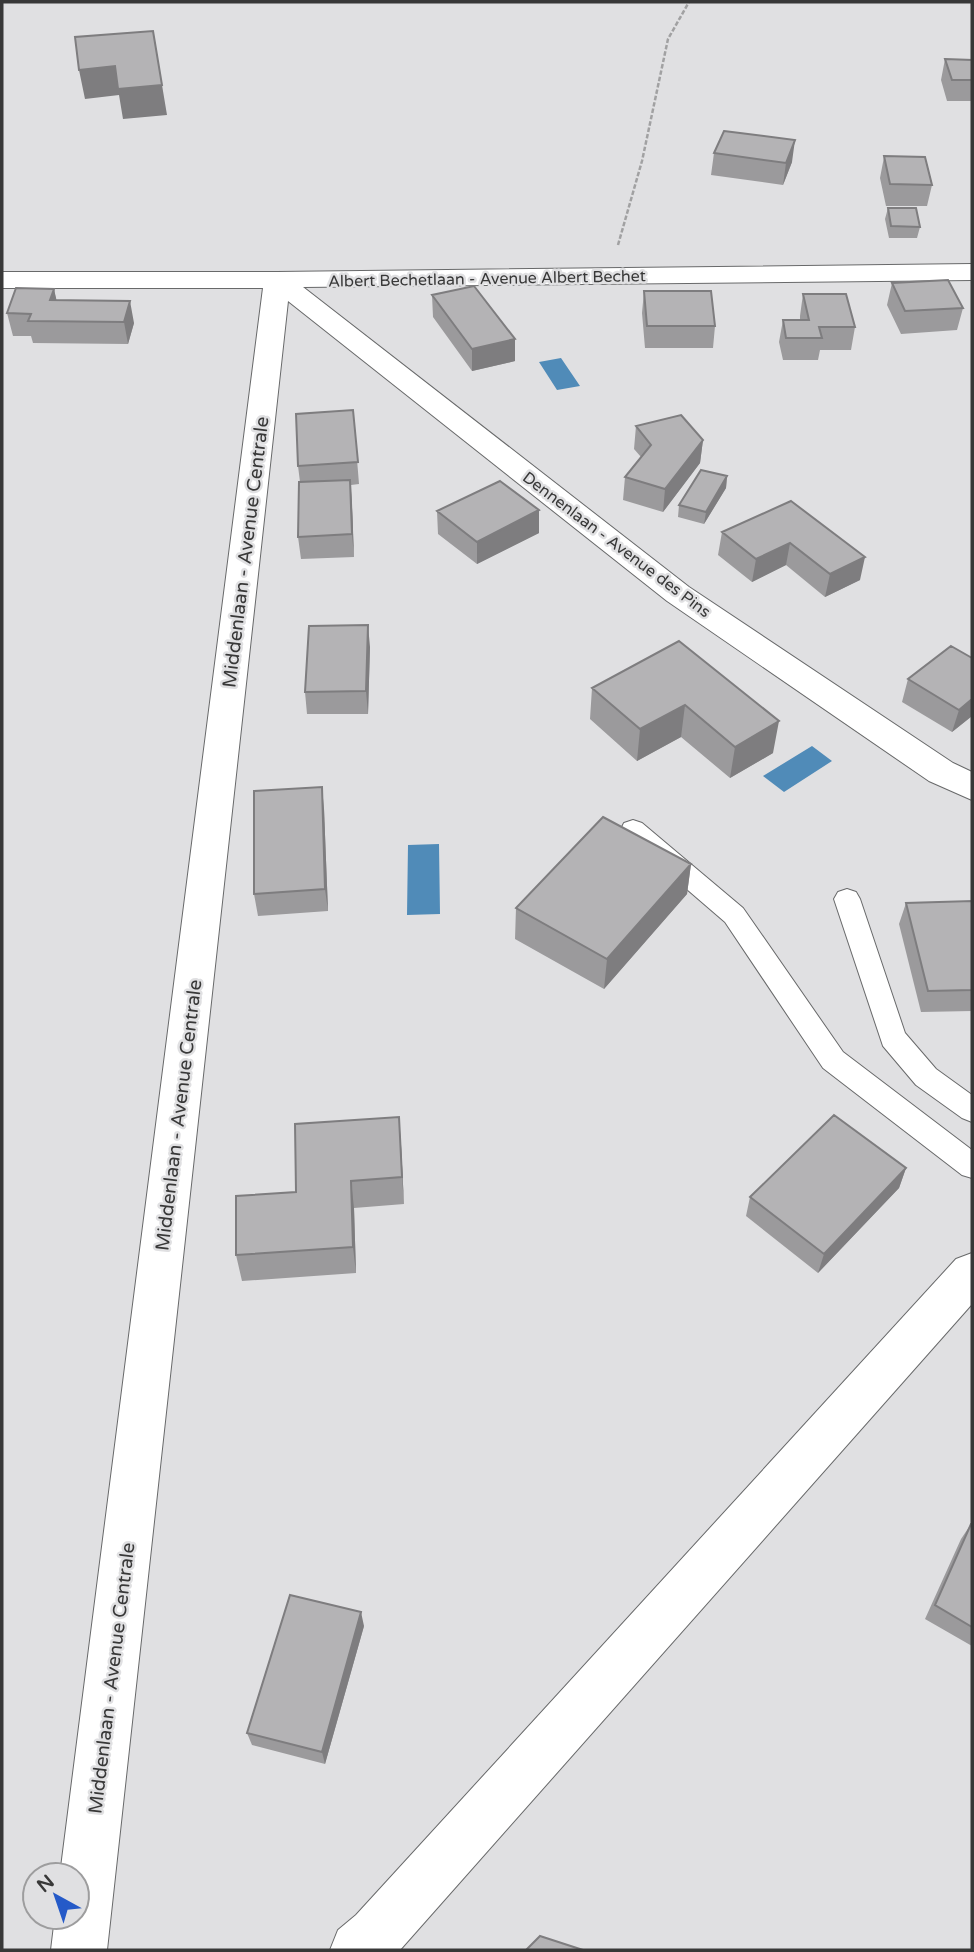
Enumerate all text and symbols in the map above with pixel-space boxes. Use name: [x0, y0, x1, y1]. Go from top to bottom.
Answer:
street label: Albert Bechetlaan - Avenue Albert Bechet: [328, 266, 646, 292]
street label: Middenlaan - Avenue Centrale: [218, 415, 274, 689]
street label: Dennenlaan - Avenue des Pins: [519, 468, 714, 622]
street label: Middenlaan - Avenue Centrale: [151, 978, 207, 1252]
street label: Middenlaan - Avenue Centrale: [84, 1541, 140, 1815]
north arrow: [21, 1861, 91, 1931]
text: N: [33, 1870, 59, 1897]

